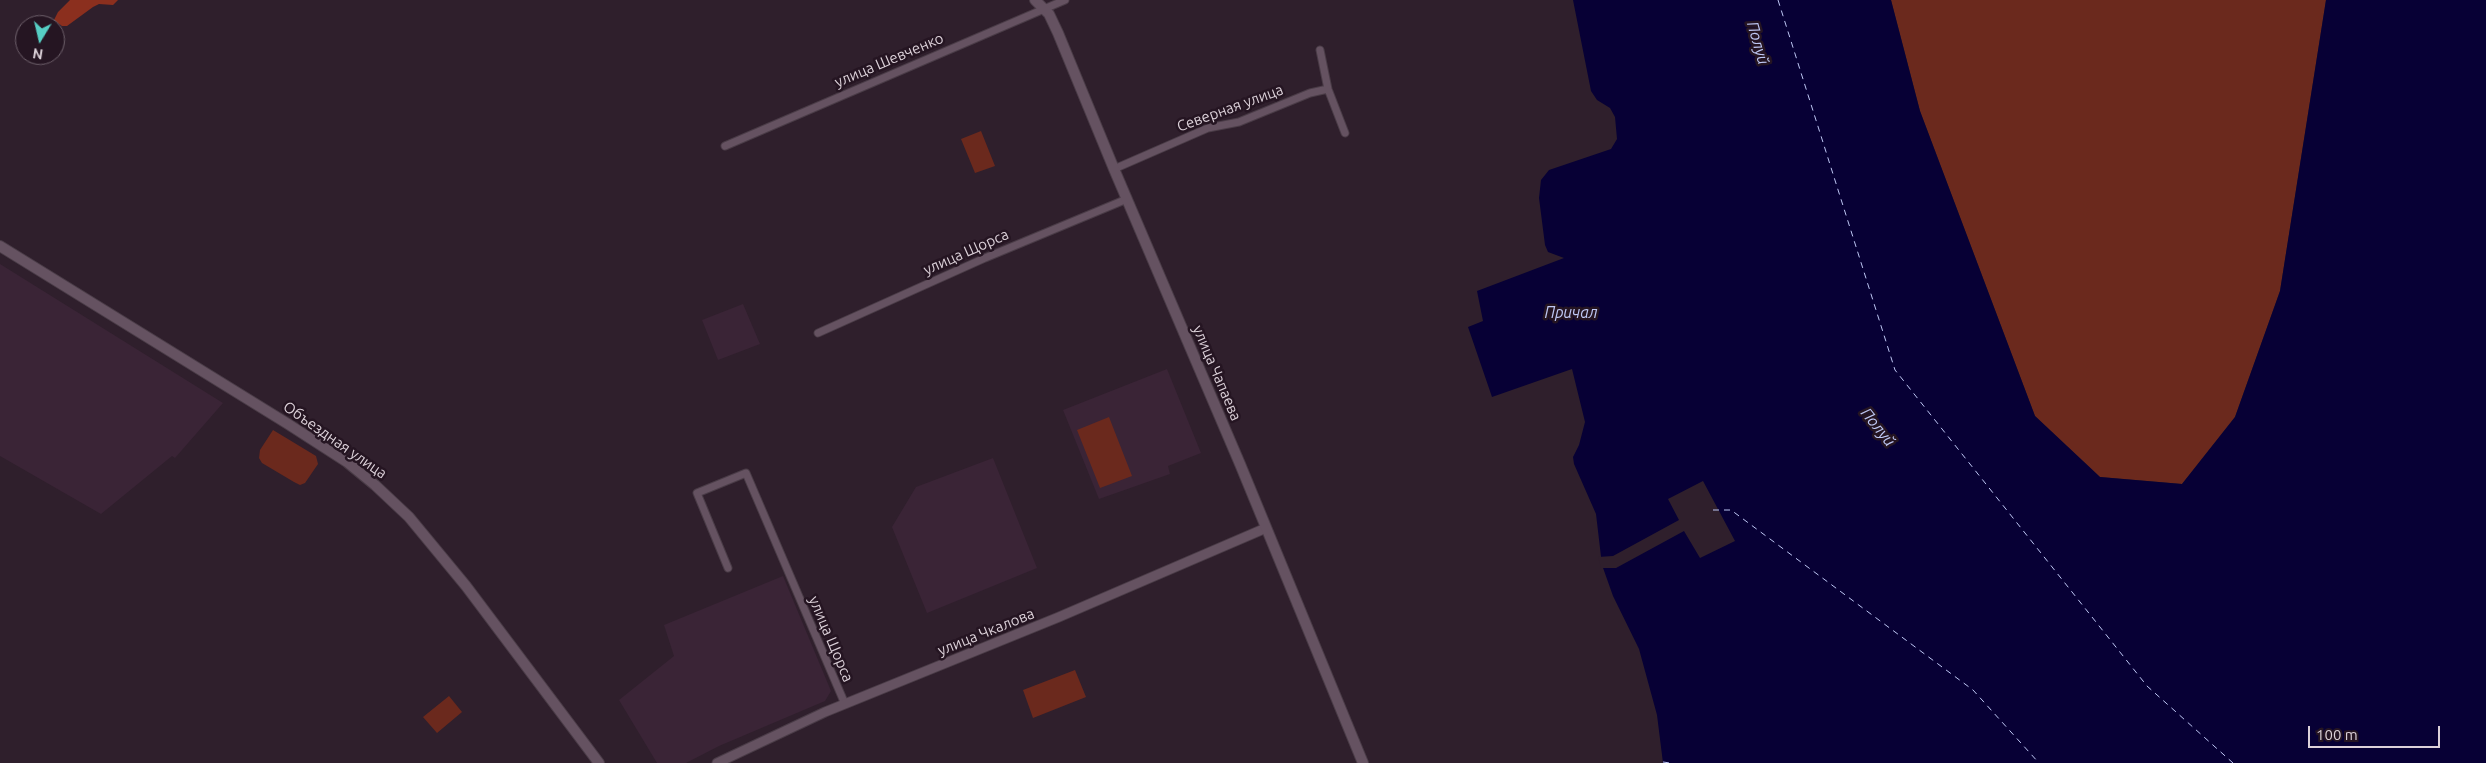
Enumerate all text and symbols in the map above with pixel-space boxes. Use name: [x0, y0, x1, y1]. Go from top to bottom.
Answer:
north arrow: [15, 15, 65, 65]
water label: Полуй: [1743, 19, 1773, 67]
street label: улица Шевченко: [832, 29, 946, 91]
text: N: [31, 45, 44, 63]
street label: Северная улица: [1174, 80, 1286, 136]
street label: улица Щорса: [921, 225, 1011, 279]
water label: Причал: [1544, 303, 1598, 323]
street label: улица Чапаева: [1189, 323, 1245, 423]
street label: Объездная улица: [280, 397, 390, 483]
water label: Полуй: [1857, 404, 1899, 450]
street label: улица Щорса: [805, 593, 857, 685]
street label: улица Чкалова: [935, 604, 1037, 660]
scale bar: [2311, 716, 2444, 748]
text: 100 m: [2316, 726, 2358, 743]

